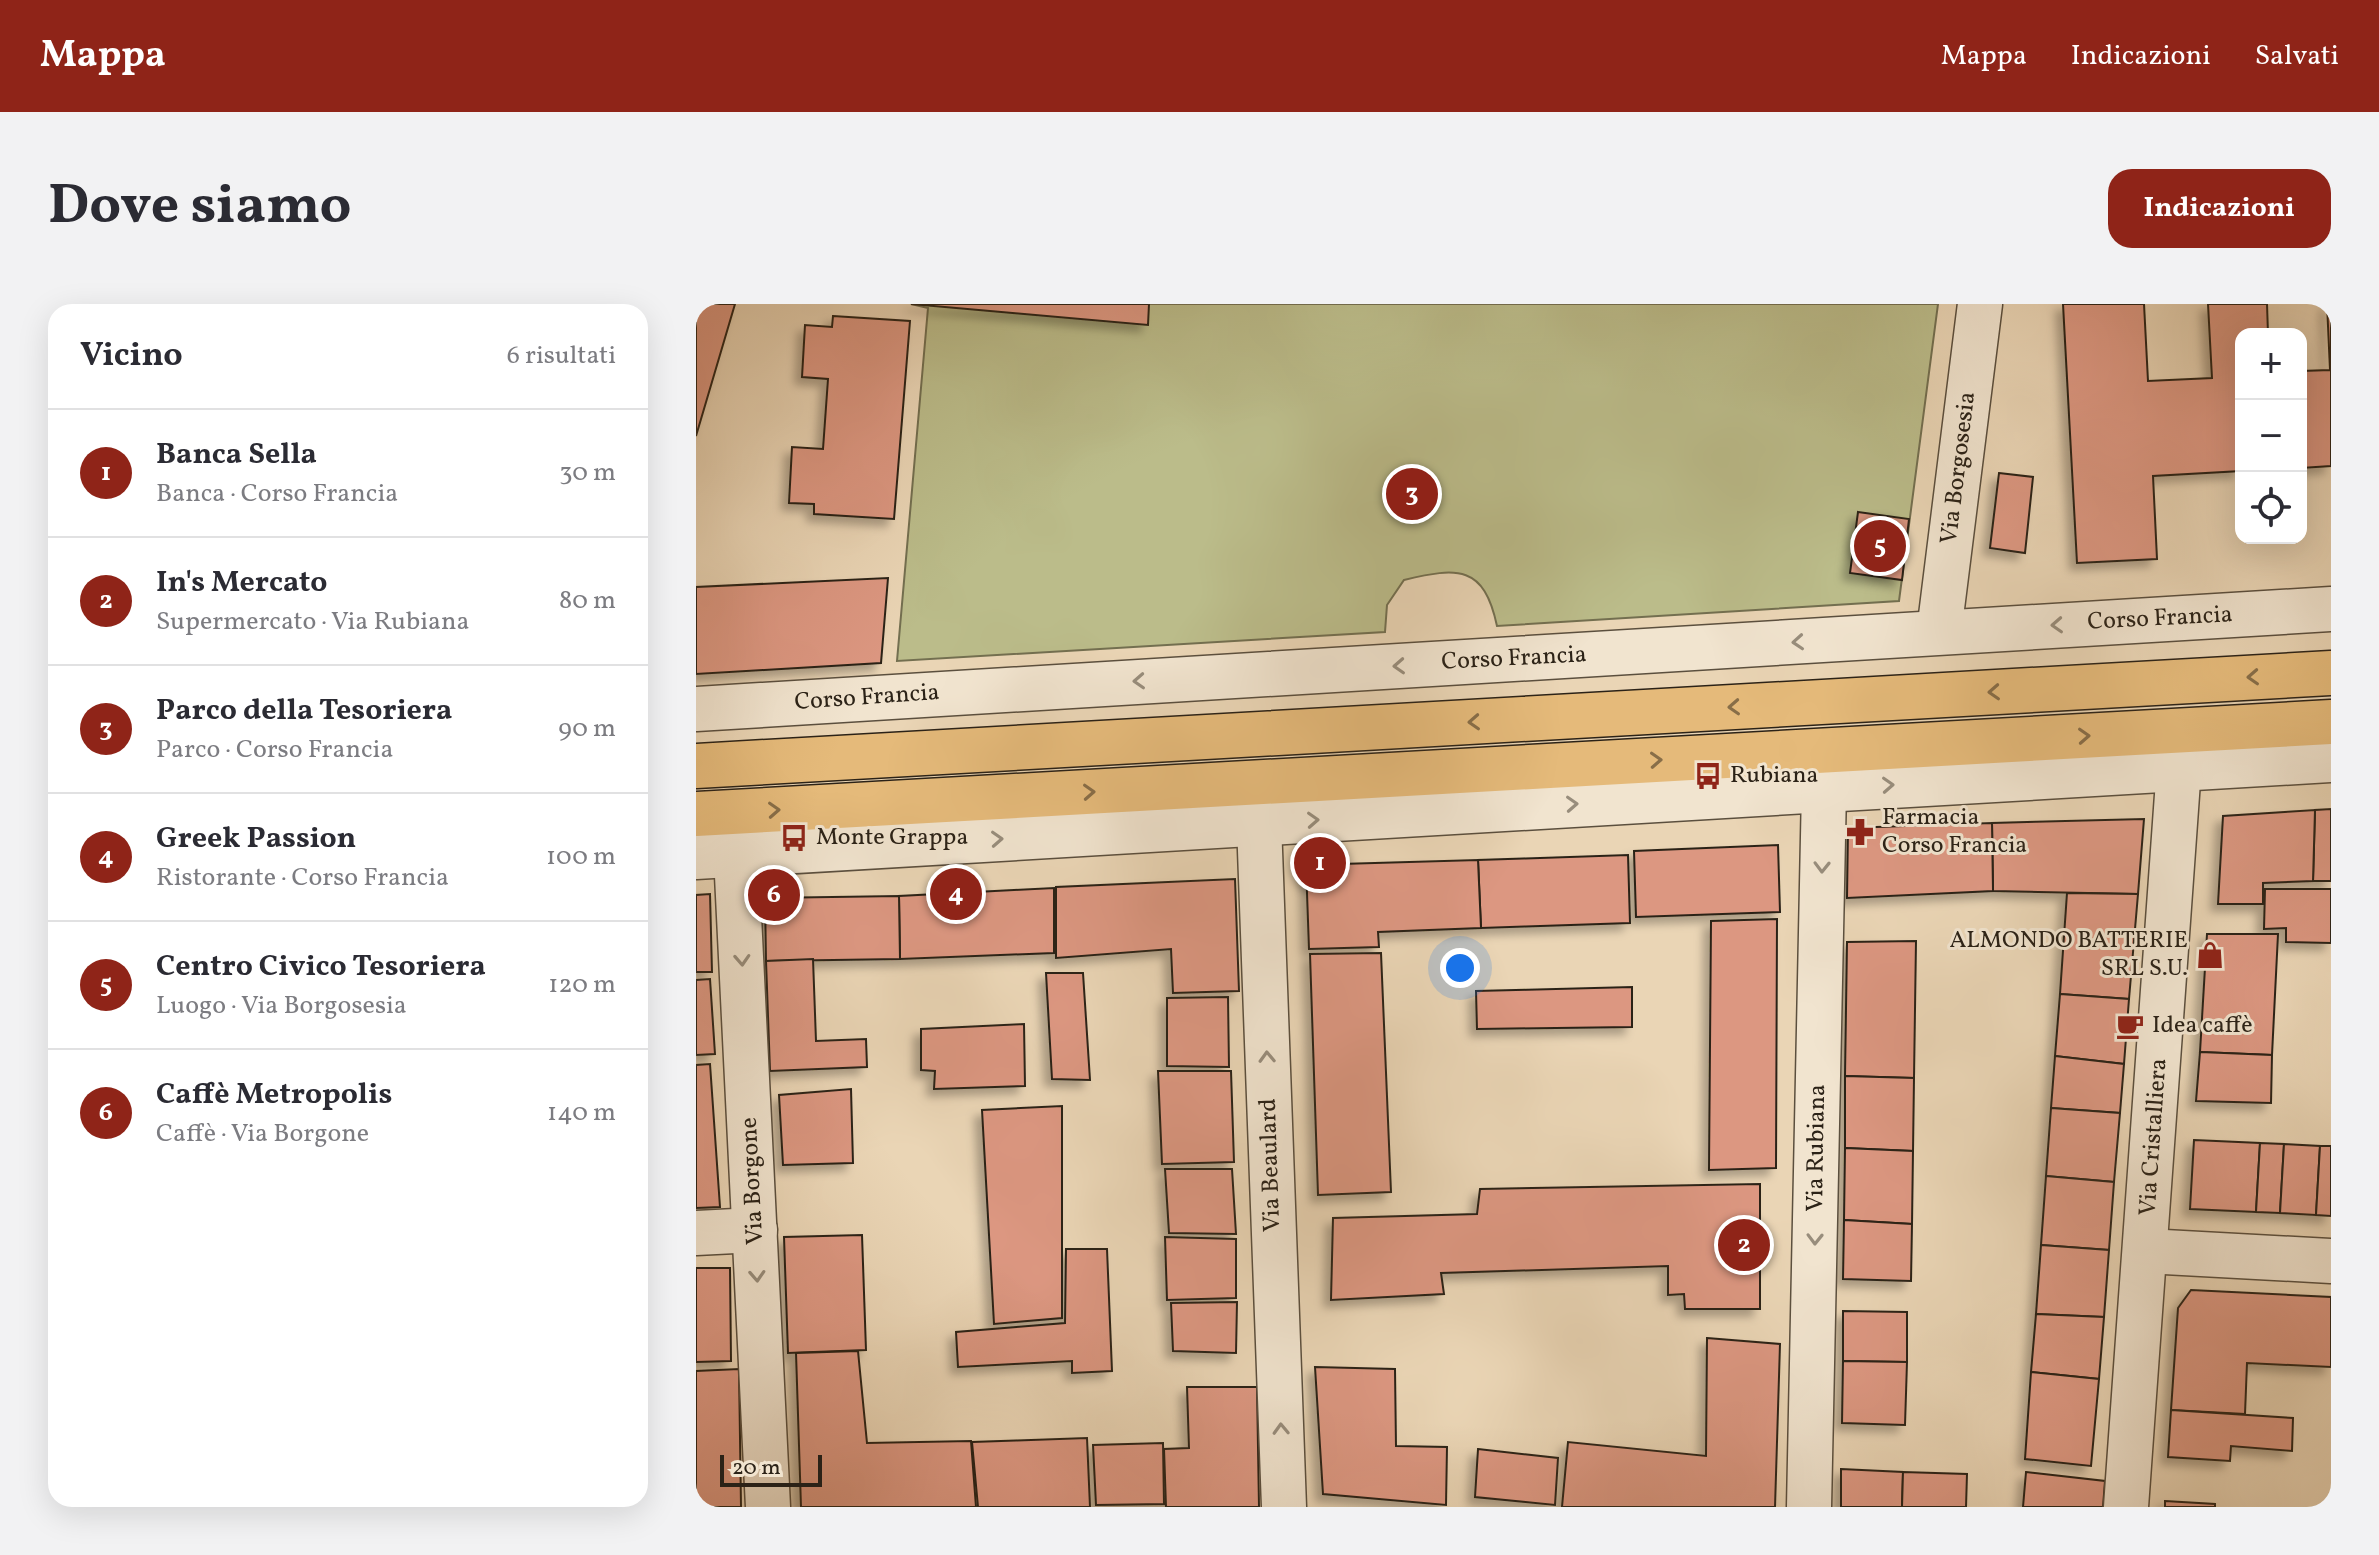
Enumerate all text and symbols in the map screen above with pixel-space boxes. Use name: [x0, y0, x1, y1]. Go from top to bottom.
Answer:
text: Mappa: [40, 30, 166, 83]
text: Mappa: [1941, 37, 2027, 76]
text: Indicazioni: [2071, 37, 2211, 76]
text: Salvati: [2255, 37, 2339, 76]
text: Dove siamo: [48, 169, 351, 247]
button: Indicazioni: [2108, 169, 2331, 248]
map controls: [2235, 328, 2307, 544]
button: +: [2235, 328, 2307, 400]
text: Vicino: [80, 333, 183, 380]
text: 6 risultati: [507, 338, 616, 374]
street label: Via Borgosesia: [1933, 390, 1985, 546]
button: −: [2235, 400, 2307, 472]
text: Banca Sella: [156, 434, 317, 476]
text: 1: [101, 455, 111, 491]
text: 30 m: [559, 455, 616, 491]
pin: 3: [1386, 464, 1438, 524]
button: locate: [2235, 472, 2307, 544]
text: Banca · Corso Francia: [156, 476, 398, 512]
pin: 5: [1854, 516, 1906, 576]
text: In's Mercato: [156, 562, 327, 604]
text: 2: [99, 583, 113, 619]
text: 80 m: [559, 583, 616, 619]
street label: Corso Francia: [2087, 598, 2233, 640]
text: Supermercato · Via Rubiana: [156, 604, 469, 640]
one-way arrow: [2051, 616, 2064, 633]
one-way arrow: [1791, 633, 1804, 650]
street label: Corso Francia: [1441, 638, 1587, 680]
one-way arrow: [1392, 657, 1405, 674]
one-way arrow: [2246, 668, 2259, 685]
one-way arrow: [1132, 672, 1145, 689]
street label: Corso Francia: [793, 676, 941, 720]
one-way arrow: [1987, 683, 2000, 700]
text: Parco della Tesoriera: [156, 690, 453, 732]
one-way arrow: [1727, 699, 1740, 716]
text: 3: [99, 711, 113, 747]
text: 90 m: [558, 711, 616, 747]
one-way arrow: [1467, 713, 1480, 730]
one-way arrow: [2078, 727, 2091, 744]
text: Parco · Corso Francia: [156, 732, 393, 768]
one-way arrow: [1650, 752, 1663, 769]
place label: Rubiana: [1730, 759, 1819, 793]
bus stop icon: Rubiana: [1693, 761, 1723, 791]
one-way arrow: [1882, 777, 1895, 794]
one-way arrow: [1083, 784, 1096, 801]
one-way arrow: [1566, 796, 1579, 813]
one-way arrow: [768, 801, 781, 818]
place label: Farmacia Corso Francia: [1882, 801, 2027, 863]
one-way arrow: [1307, 812, 1320, 829]
pharmacy icon: Farmacia Corso Francia: [1845, 817, 1875, 847]
text: Greek Passion: [156, 818, 356, 860]
place label: Monte Grappa: [816, 821, 968, 855]
bus stop icon: Monte Grappa: [779, 823, 809, 853]
one-way arrow: [991, 831, 1004, 848]
pin: 1: [1294, 833, 1346, 893]
text: 4: [98, 839, 114, 875]
text: 100 m: [546, 839, 616, 875]
text: Ristorante · Corso Francia: [156, 860, 449, 896]
one-way arrow: [1814, 861, 1831, 874]
pin: 4: [930, 864, 982, 924]
pin: 6: [748, 865, 800, 925]
place label: ALMONDO BATTERIE SRL S.U.: [1949, 924, 2188, 986]
shop icon: ALMONDO BATTERIE SRL S.U.: [2195, 940, 2225, 970]
text: Centro Civico Tesoriera: [156, 946, 486, 988]
your location: [1440, 948, 1480, 988]
one-way arrow: [733, 954, 750, 967]
text: 5: [100, 967, 112, 1003]
text: 120 m: [548, 967, 616, 1003]
text: Luogo · Via Borgosesia: [156, 988, 407, 1024]
place label: Idea caffè: [2152, 1009, 2253, 1043]
cafe icon: Idea caffè: [2115, 1011, 2145, 1041]
one-way arrow: [1259, 1050, 1276, 1063]
street label: Via Cristalliera: [2132, 1057, 2176, 1217]
text: Caffè Metropolis: [156, 1074, 392, 1116]
street label: Via Rubiana: [1799, 1084, 1835, 1212]
text: 6: [99, 1095, 113, 1131]
text: 140 m: [547, 1095, 616, 1131]
street label: Via Beaulard: [1252, 1098, 1290, 1232]
text: Caffè · Via Borgone: [156, 1116, 369, 1152]
street label: Via Borgone: [733, 1116, 773, 1246]
pin: 2: [1718, 1215, 1770, 1275]
one-way arrow: [1806, 1233, 1823, 1246]
one-way arrow: [748, 1270, 765, 1283]
one-way arrow: [1272, 1422, 1289, 1435]
scale bar: [720, 1451, 822, 1487]
text: 20 m: [732, 1453, 781, 1484]

